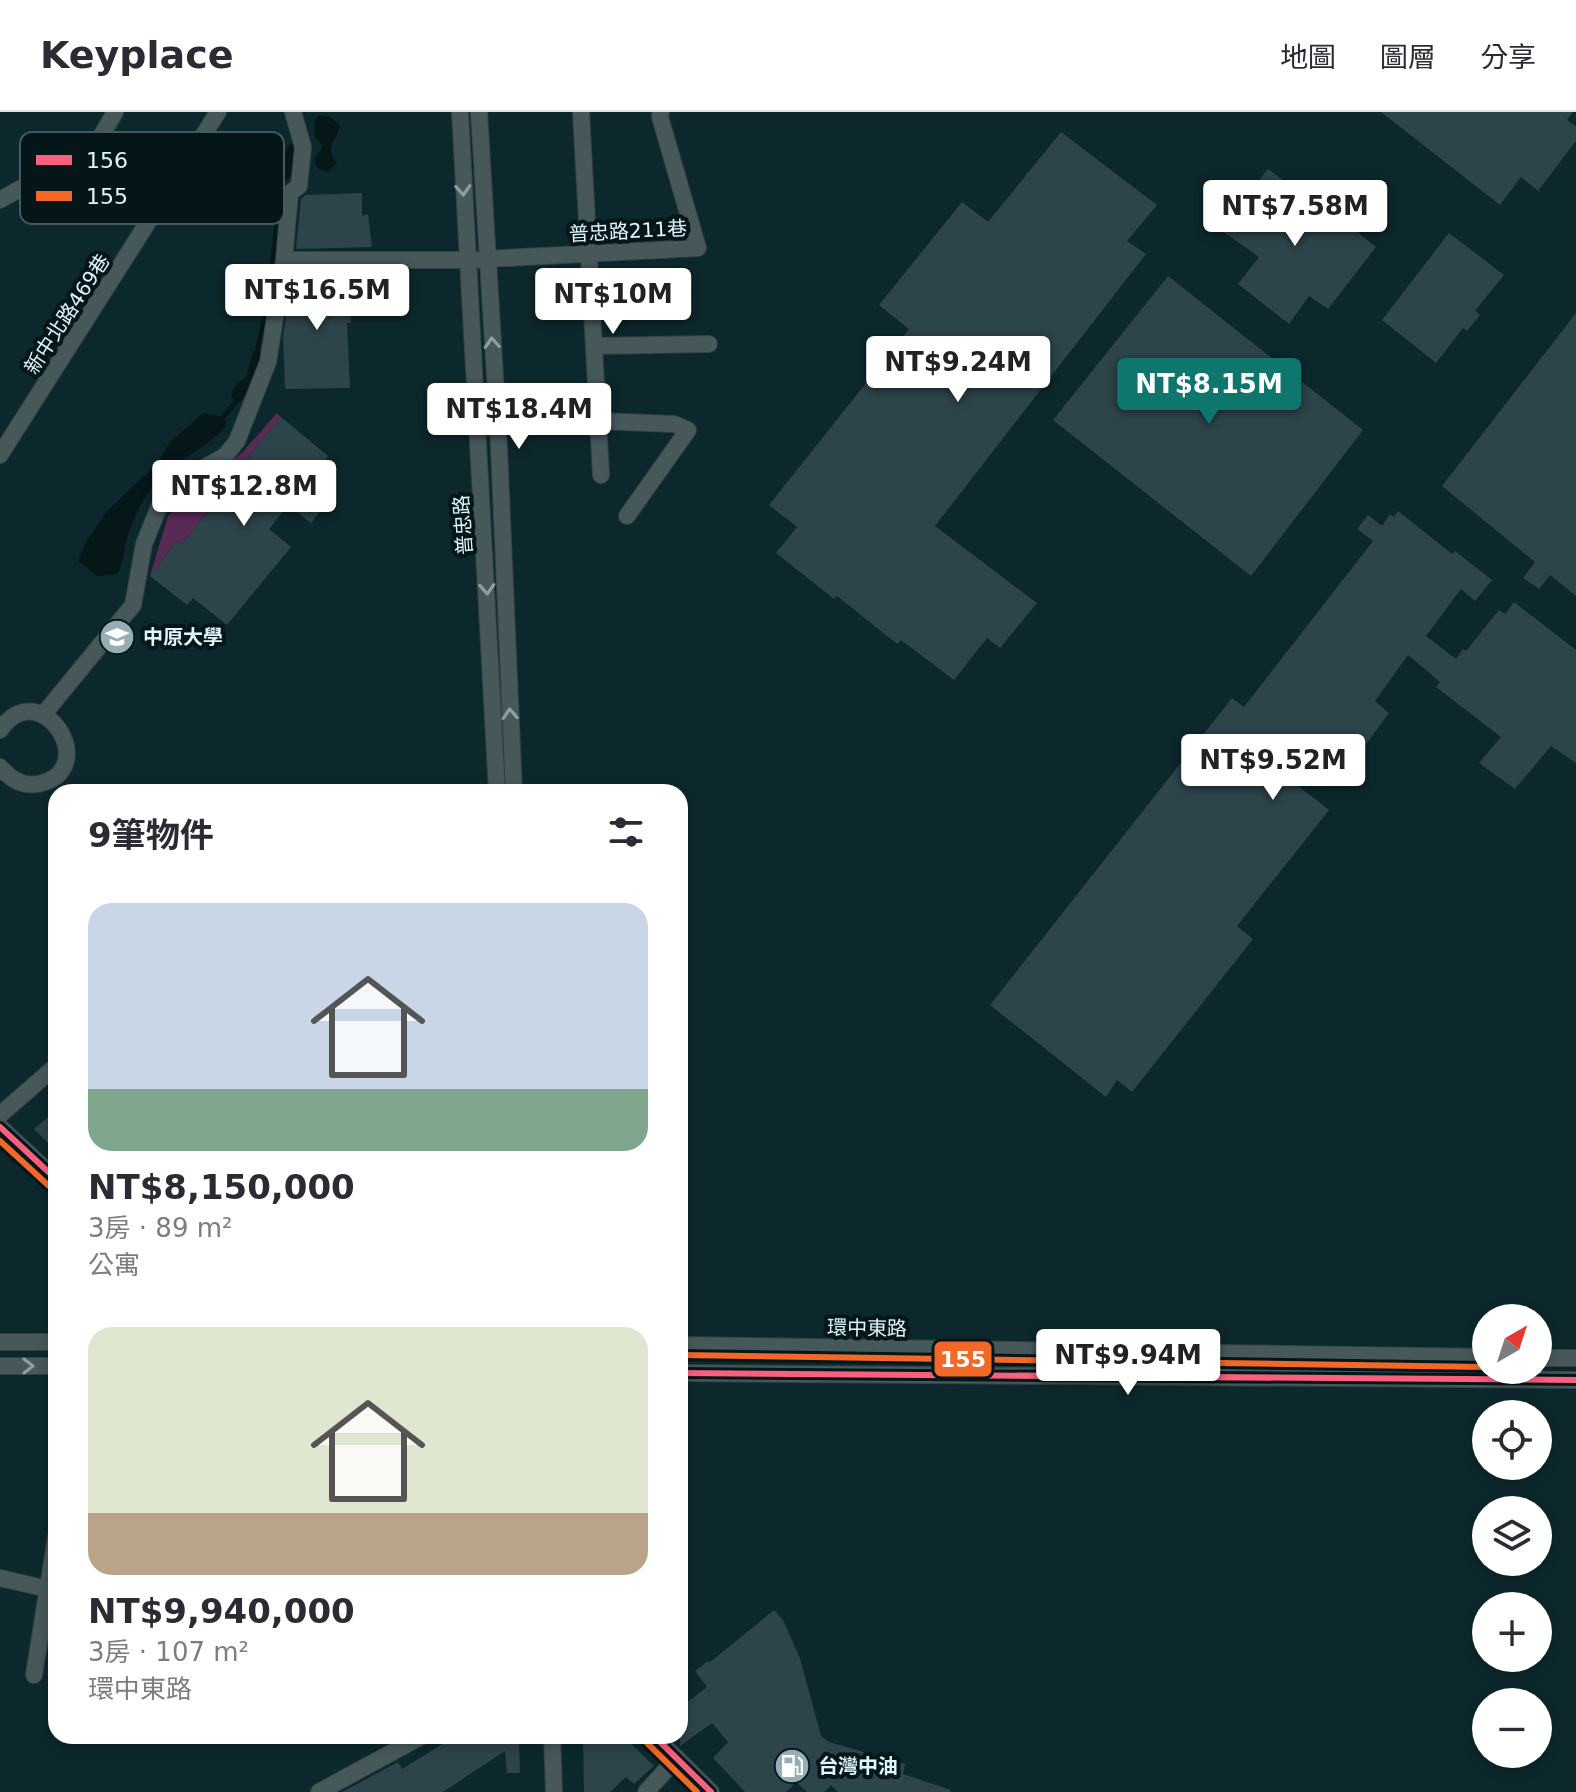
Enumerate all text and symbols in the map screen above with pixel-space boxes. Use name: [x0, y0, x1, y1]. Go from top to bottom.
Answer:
text: Keyplace: [40, 33, 234, 77]
text: 地圖: [1280, 41, 1336, 74]
text: 圖層: [1380, 41, 1436, 74]
text: 分享: [1480, 41, 1536, 74]
legend: [20, 132, 284, 224]
text: 156: [86, 148, 128, 173]
pin: NT$7.58M: [1212, 180, 1378, 248]
text: 155: [86, 184, 128, 209]
one-way arrow: [455, 184, 472, 197]
text: NT$7.58M: [1221, 191, 1369, 221]
street label: 普忠路211巷: [568, 216, 688, 246]
street label: 新中北路469巷: [19, 250, 115, 378]
pin: NT$16.5M: [234, 264, 400, 332]
pin: NT$10M: [548, 268, 678, 336]
text: NT$16.5M: [243, 275, 391, 305]
text: NT$10M: [553, 279, 673, 309]
one-way arrow: [484, 336, 501, 349]
pin: NT$9.24M: [875, 336, 1041, 404]
text: NT$9.24M: [884, 347, 1032, 377]
pin: NT$8.15M: [1126, 358, 1292, 426]
text: NT$8.15M: [1135, 369, 1283, 399]
pin: NT$18.4M: [436, 383, 602, 451]
text: NT$18.4M: [445, 394, 593, 424]
pin: NT$12.8M: [161, 460, 327, 528]
text: NT$12.8M: [170, 471, 318, 501]
street label: 普忠路: [449, 494, 477, 556]
one-way arrow: [479, 583, 496, 596]
school or university icon: 中原大學: [98, 618, 136, 656]
place label: 中原大學: [143, 625, 223, 649]
one-way arrow: [502, 707, 519, 720]
pin: NT$9.52M: [1190, 734, 1356, 802]
text: NT$9.52M: [1199, 745, 1347, 775]
icon: filters: [604, 810, 648, 854]
text: 9筆物件: [88, 815, 214, 855]
icon: home: [296, 955, 440, 1099]
text: NT$8,150,000: [88, 1167, 355, 1207]
text: 3房 · 89 m²: [88, 1213, 232, 1243]
text: 公寓: [88, 1250, 140, 1280]
north arrow: [1472, 1304, 1552, 1384]
map controls: [1472, 1304, 1552, 1768]
street label: 環中東路: [827, 1315, 907, 1341]
pin: NT$9.94M: [1045, 1329, 1211, 1397]
line badge: 155: [933, 1340, 993, 1378]
text: NT$9.94M: [1054, 1340, 1202, 1370]
text: 155: [940, 1347, 986, 1372]
one-way arrow: [22, 1357, 35, 1375]
icon: home: [296, 1379, 440, 1523]
button: locate: [1472, 1400, 1552, 1480]
button: layers: [1472, 1496, 1552, 1576]
text: NT$9,940,000: [88, 1591, 355, 1631]
button: +: [1472, 1592, 1552, 1672]
text: 3房 · 107 m²: [88, 1637, 249, 1667]
text: 環中東路: [88, 1674, 192, 1704]
button: −: [1472, 1688, 1552, 1768]
fuel station icon: 台灣中油: [773, 1747, 811, 1785]
place label: 台灣中油: [818, 1754, 898, 1778]

